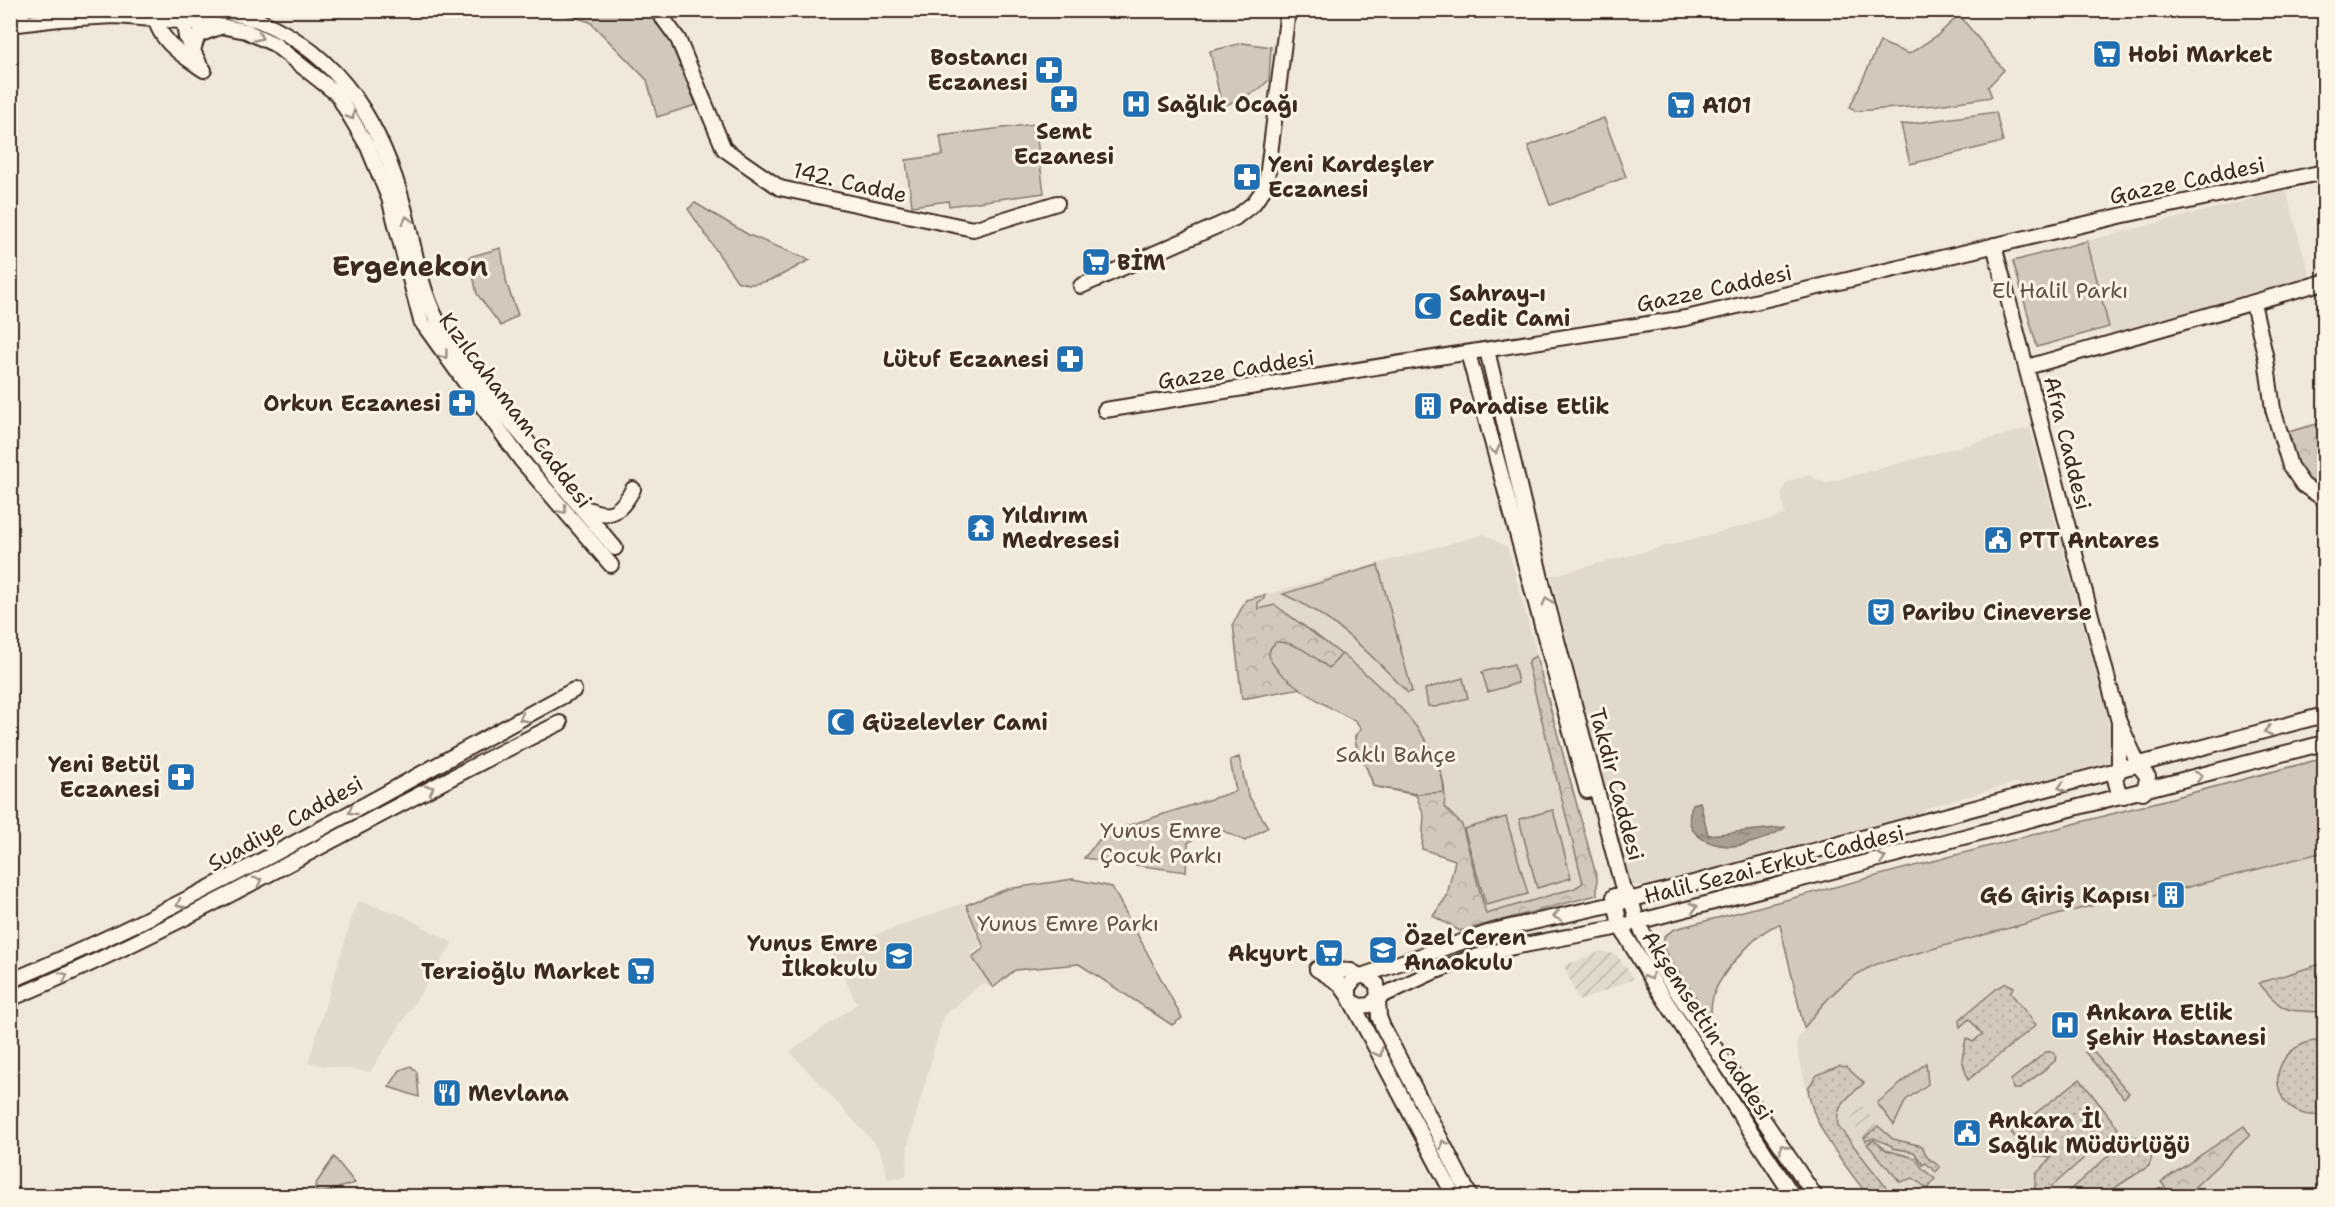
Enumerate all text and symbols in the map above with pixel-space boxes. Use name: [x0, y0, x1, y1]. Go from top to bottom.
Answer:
one-way arrow: [253, 30, 264, 42]
supermarket icon: Hobi Market: [2091, 38, 2123, 70]
place label: Hobi Market: [2128, 40, 2273, 69]
place label: Bostancı Eczanesi: [927, 43, 1028, 97]
pharmacy icon: Bostancı Eczanesi: [1033, 54, 1065, 86]
pharmacy icon: Semt Eczanesi: [1048, 83, 1080, 115]
hospital icon: Sağlık Ocağı: [1120, 88, 1152, 120]
supermarket icon: A101: [1665, 89, 1697, 121]
place label: Sağlık Ocağı: [1157, 90, 1298, 119]
place label: A101: [1702, 91, 1752, 120]
one-way arrow: [344, 110, 355, 120]
place label: Semt Eczanesi: [1014, 117, 1114, 171]
place label: Yeni Kardeşler Eczanesi: [1268, 150, 1434, 204]
street label: Gazze Caddesi: [2107, 150, 2268, 211]
street label: 142. Cadde: [790, 155, 910, 210]
pharmacy icon: Yeni Kardeşler Eczanesi: [1231, 161, 1263, 193]
one-way arrow: [402, 215, 414, 226]
supermarket icon: BİM: [1080, 246, 1112, 278]
district label: Ergenekon: [332, 247, 488, 285]
place label: BİM: [1117, 247, 1166, 277]
street label: Gazze Caddesi: [1634, 258, 1795, 319]
park label: El Halil Parkı: [1992, 276, 2128, 305]
place label: Sahray-ı Cedit Cami: [1449, 279, 1570, 333]
mosque icon: Sahray-ı Cedit Cami: [1412, 290, 1444, 322]
street label: Kızılcahamam Caddesi: [432, 307, 599, 514]
pharmacy icon: Lütuf Eczanesi: [1054, 343, 1086, 375]
street label: Gazze Caddesi: [1156, 343, 1317, 396]
place label: Lütuf Eczanesi: [883, 345, 1049, 374]
one-way arrow: [437, 349, 448, 360]
street label: Afra Caddesi: [2037, 373, 2098, 513]
pharmacy icon: Orkun Eczanesi: [446, 387, 478, 419]
place label: Orkun Eczanesi: [263, 389, 441, 418]
building icon: Paradise Etlik: [1412, 390, 1444, 422]
place label: Paradise Etlik: [1449, 392, 1610, 421]
one-way arrow: [1488, 444, 1500, 455]
place label: Yıldırım Medresesi: [1002, 501, 1120, 555]
one-way arrow: [556, 503, 567, 514]
temple icon: Yıldırım Medresesi: [965, 512, 997, 544]
public building icon: PTT Antares: [1982, 524, 2014, 556]
place label: PTT Antares: [2019, 526, 2159, 555]
one-way arrow: [1542, 596, 1555, 606]
theatre icon: Paribu Cineverse: [1865, 596, 1897, 628]
place label: Paribu Cineverse: [1902, 598, 2092, 627]
street label: Takdir Caddesi: [1582, 704, 1651, 864]
mosque icon: Güzelevler Cami: [825, 706, 857, 738]
place label: Güzelevler Cami: [862, 708, 1048, 737]
one-way arrow: [519, 711, 529, 722]
one-way arrow: [2263, 724, 2274, 736]
park label: Saklı Bahçe: [1335, 740, 1457, 769]
place label: Yeni Betül Eczanesi: [48, 750, 160, 804]
pharmacy icon: Yeni Betül Eczanesi: [165, 761, 197, 793]
street label: Suadiye Caddesi: [202, 769, 368, 878]
one-way arrow: [2194, 771, 2204, 784]
one-way arrow: [2058, 780, 2068, 792]
one-way arrow: [424, 785, 434, 796]
one-way arrow: [348, 804, 358, 815]
park label: Yunus Emre Çocuk Parkı: [1100, 816, 1222, 870]
street label: Halil Sezai Erkut Caddesi: [1641, 818, 1907, 911]
one-way arrow: [1877, 853, 1887, 866]
one-way arrow: [252, 877, 263, 888]
building icon: G6 Giriş Kapısı: [2155, 879, 2187, 911]
place label: G6 Giriş Kapısı: [1980, 881, 2150, 910]
one-way arrow: [176, 897, 187, 908]
one-way arrow: [1688, 902, 1698, 914]
one-way arrow: [1552, 908, 1562, 921]
park label: Yunus Emre Parkı: [977, 909, 1159, 938]
place label: Özel Ceren Anaokulu: [1404, 923, 1527, 977]
street label: Akşemsettin Caddesi: [1635, 925, 1780, 1126]
place label: Yunus Emre İlkokulu: [747, 929, 878, 983]
school or university icon: Özel Ceren Anaokulu: [1367, 934, 1399, 966]
supermarket icon: Akyurt: [1313, 937, 1345, 969]
place label: Akyurt: [1228, 939, 1308, 968]
school or university icon: Yunus Emre İlkokulu: [883, 940, 915, 972]
supermarket icon: Terzioğlu Market: [625, 955, 657, 987]
place label: Terzioğlu Market: [421, 957, 620, 986]
one-way arrow: [1643, 970, 1654, 980]
one-way arrow: [58, 971, 69, 983]
place label: Ankara Etlik Şehir Hastanesi: [2086, 998, 2266, 1052]
hospital icon: Ankara Etlik Şehir Hastanesi: [2049, 1009, 2081, 1041]
one-way arrow: [1372, 1046, 1383, 1057]
restaurant icon: Mevlana: [431, 1077, 463, 1109]
place label: Mevlana: [468, 1079, 569, 1108]
place label: Ankara İl Sağlık Müdürlüğü: [1988, 1105, 2190, 1160]
public building icon: Ankara İl Sağlık Müdürlüğü: [1951, 1117, 1983, 1149]
one-way arrow: [1439, 1140, 1451, 1151]
one-way arrow: [1778, 1144, 1790, 1154]

